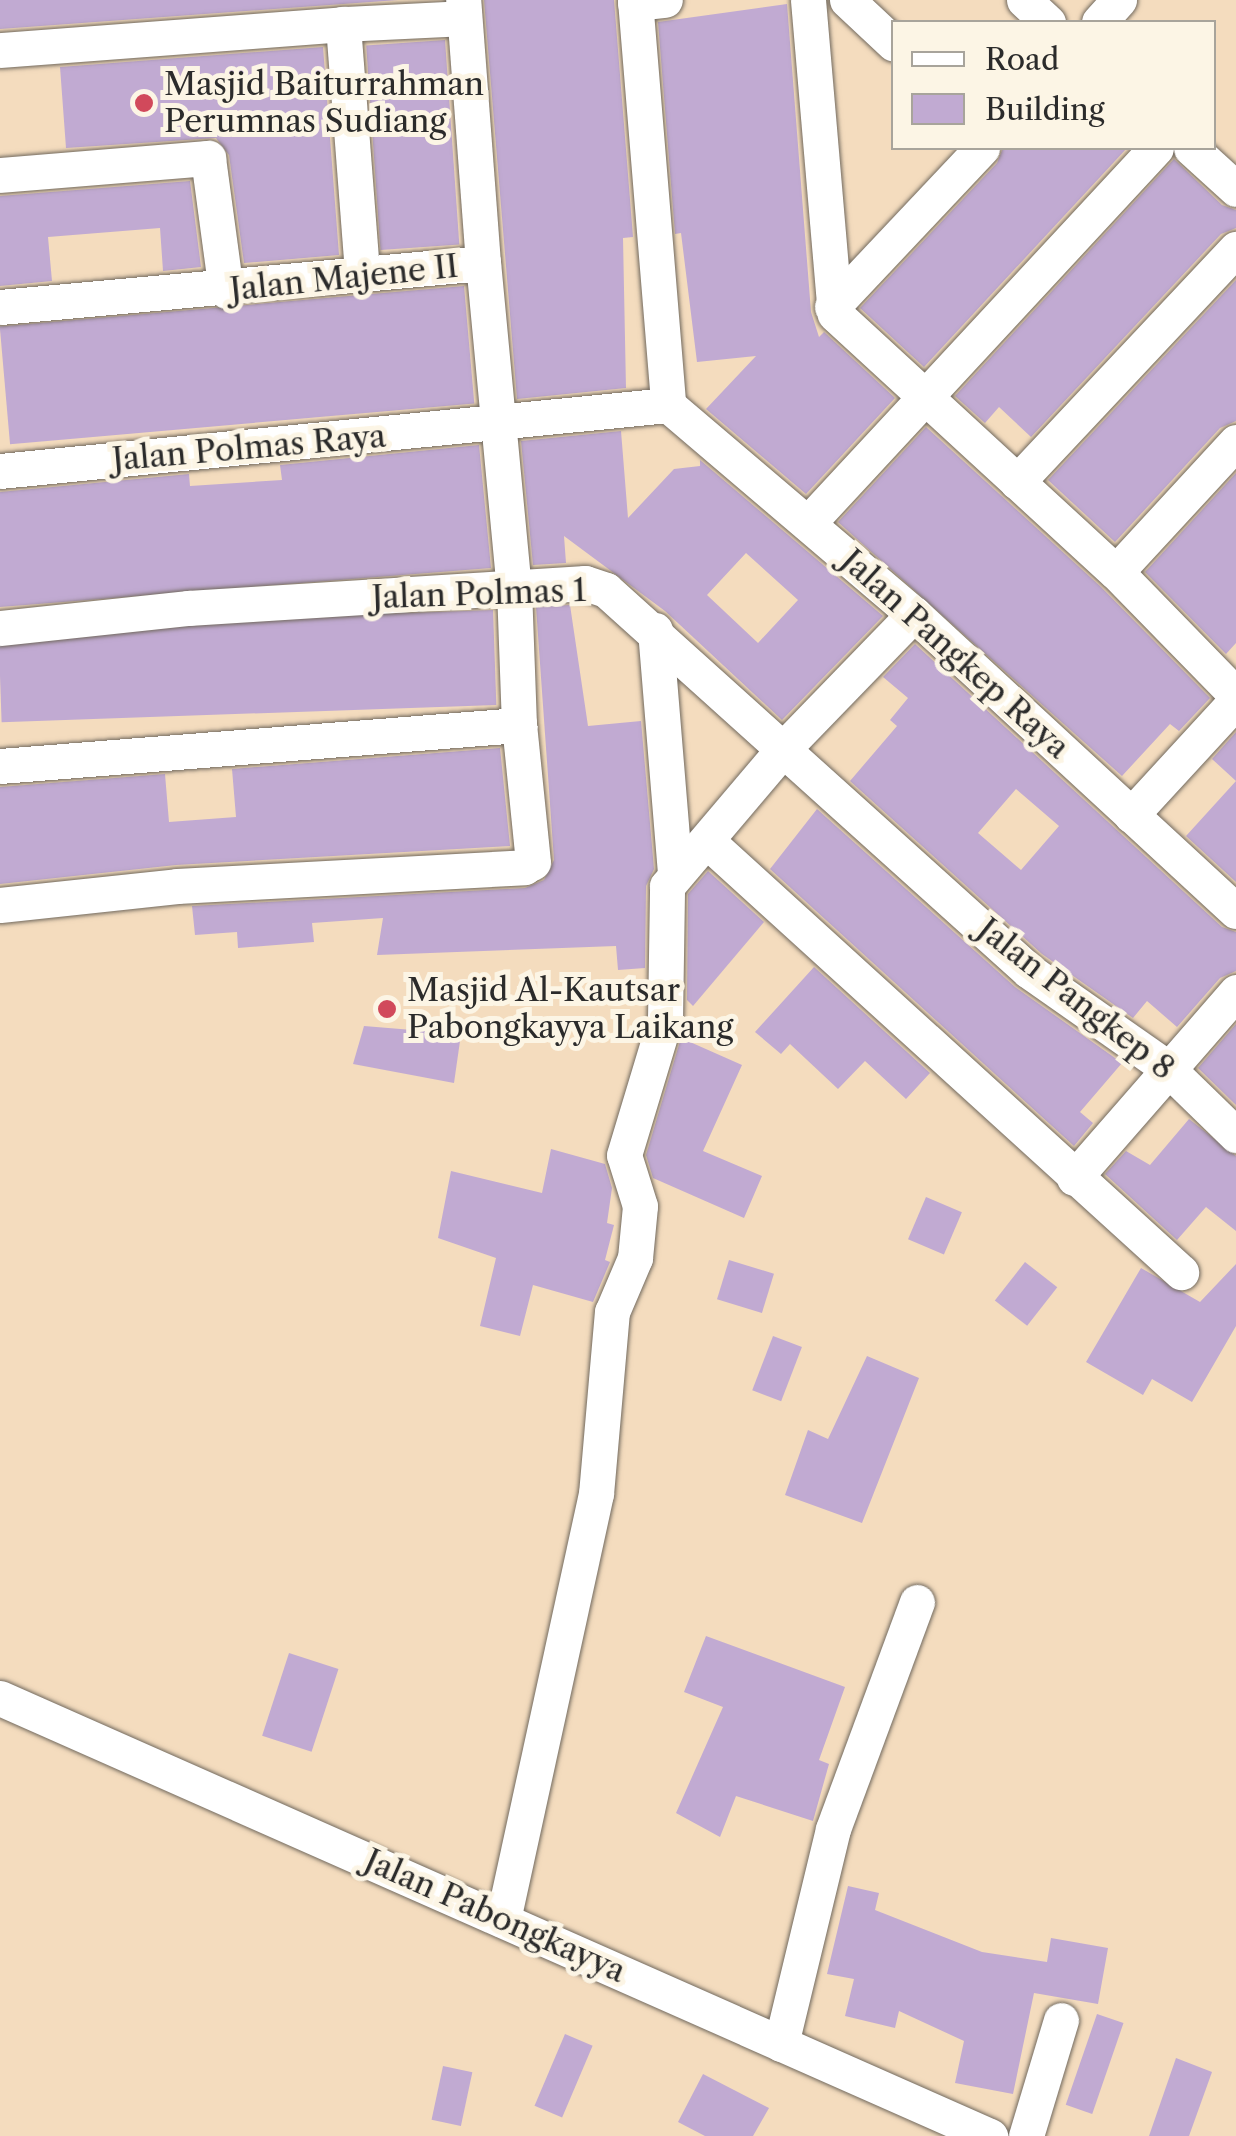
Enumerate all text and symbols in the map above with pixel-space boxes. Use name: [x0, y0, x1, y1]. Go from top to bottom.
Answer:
legend: [891, 20, 1216, 150]
text: Road: [985, 41, 1059, 78]
place label: Masjid Baiturrahman Perumnas Sudiang: [164, 66, 484, 141]
text: Building: [985, 91, 1105, 128]
marker: Masjid Baiturrahman Perumnas Sudiang: [133, 92, 155, 114]
street label: Jalan Majene II: [228, 247, 460, 309]
street label: Jalan Polmas Raya: [111, 417, 387, 479]
street label: Jalan Pangkep Raya: [833, 541, 1077, 767]
street label: Jalan Polmas 1: [371, 571, 587, 617]
street label: Jalan Pangkep 8: [970, 910, 1182, 1088]
place label: Masjid Al-Kautsar Pabongkayya Laikang: [407, 972, 734, 1047]
marker: Masjid Al-Kautsar Pabongkayya Laikang: [376, 998, 398, 1020]
street label: Jalan Pabongkayya: [359, 1841, 631, 1991]

